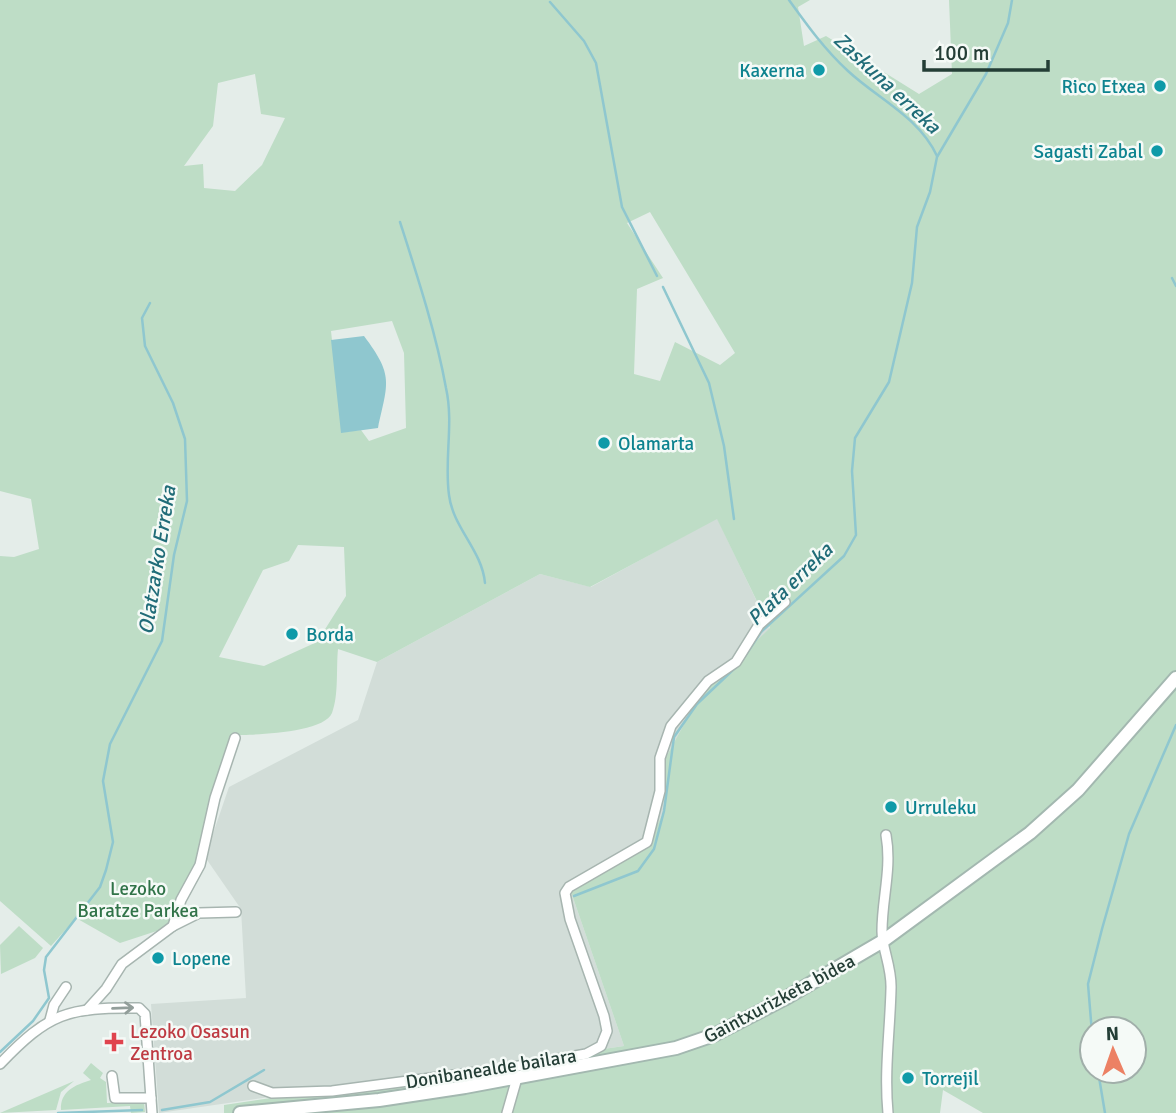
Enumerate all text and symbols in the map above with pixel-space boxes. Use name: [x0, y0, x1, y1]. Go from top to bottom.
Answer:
water label: Zaskuna erreka: [828, 27, 947, 140]
scale bar: [924, 28, 1048, 72]
text: 100 m: [934, 40, 989, 66]
place label: Kaxerna: [739, 59, 805, 83]
marker: Kaxerna: [811, 62, 827, 78]
place label: Rico Etxea: [1061, 75, 1146, 99]
marker: Rico Etxea: [1152, 78, 1168, 94]
place label: Sagasti Zabal: [1034, 140, 1143, 164]
marker: Sagasti Zabal: [1149, 143, 1165, 159]
place label: Olamarta: [618, 432, 694, 456]
marker: Olamarta: [596, 435, 612, 451]
water label: Olatzarko Erreka: [132, 482, 182, 636]
water label: Plata erreka: [742, 536, 839, 631]
place label: Borda: [306, 623, 354, 647]
marker: Borda: [284, 626, 300, 642]
place label: Urruleku: [905, 796, 977, 820]
marker: Urruleku: [883, 799, 899, 815]
park label: Lezoko Baratze Parkea: [77, 877, 199, 923]
place label: Lopene: [172, 947, 231, 971]
street label: Gaintxurizketa bidea: [700, 949, 859, 1049]
marker: Lopene: [150, 950, 166, 966]
one-way arrow: [111, 1002, 134, 1015]
north arrow: [1078, 1015, 1148, 1085]
place label: Lezoko Osasun Zentroa: [130, 1020, 250, 1066]
text: N: [1105, 1022, 1119, 1046]
marker: Lezoko Osasun Zentroa: [104, 1032, 124, 1052]
street label: Donibanealde bailara: [404, 1044, 578, 1094]
place label: Torrejil: [922, 1067, 979, 1091]
marker: Torrejil: [900, 1070, 916, 1086]

